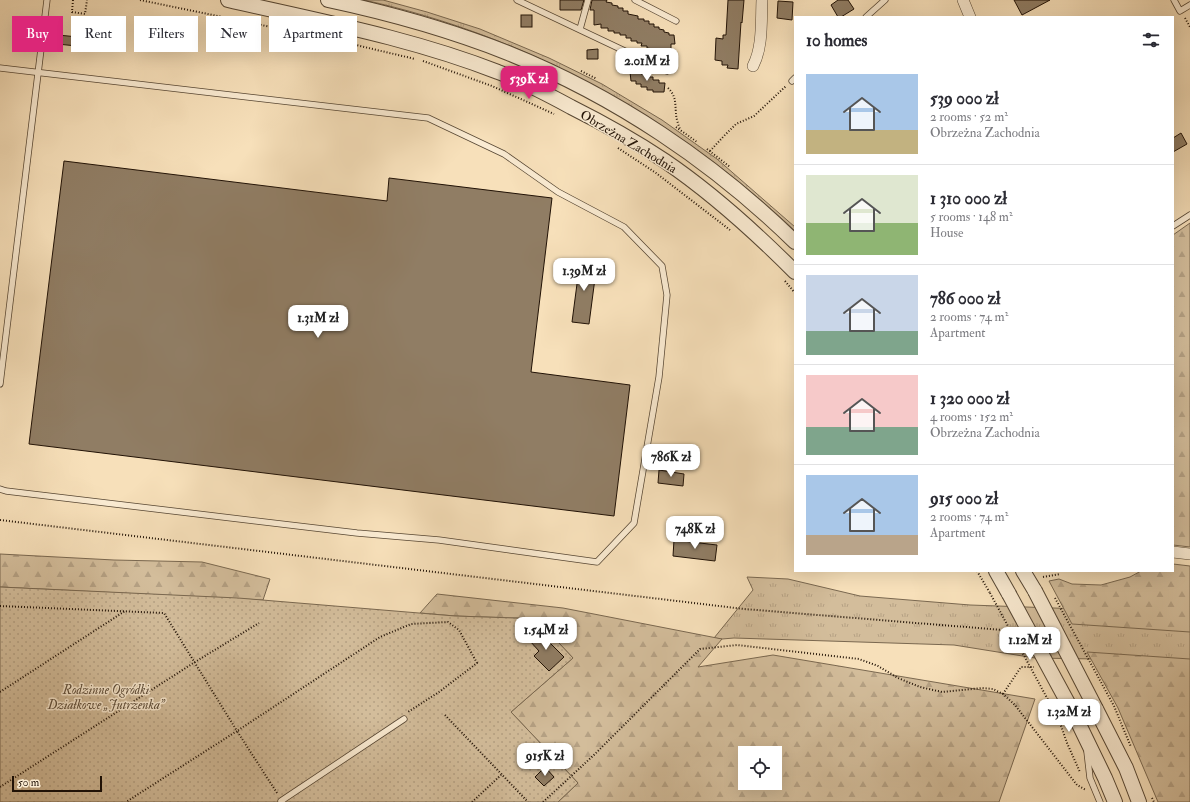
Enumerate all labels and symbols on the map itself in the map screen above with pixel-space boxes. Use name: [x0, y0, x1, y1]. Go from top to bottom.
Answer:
pin: 2.01M zł: [606, 48, 688, 82]
pin: 539K zł: [492, 66, 566, 100]
street label: Obrzeżna Zachodnia: [577, 107, 680, 177]
pin: 1.39M zł: [543, 258, 625, 292]
pin: 1.31M zł: [277, 305, 359, 339]
pin: 786K zł: [634, 444, 708, 478]
pin: 748K zł: [658, 516, 732, 550]
pin: 1.54M zł: [505, 617, 587, 651]
pin: 1.12M zł: [989, 627, 1071, 661]
park label: Rodzinne Ogródki Działkowe „Jutrzenka”: [47, 682, 166, 713]
pin: 1.32M zł: [1028, 699, 1110, 733]
pin: 915K zł: [508, 743, 582, 777]
scale bar: [12, 774, 102, 793]

